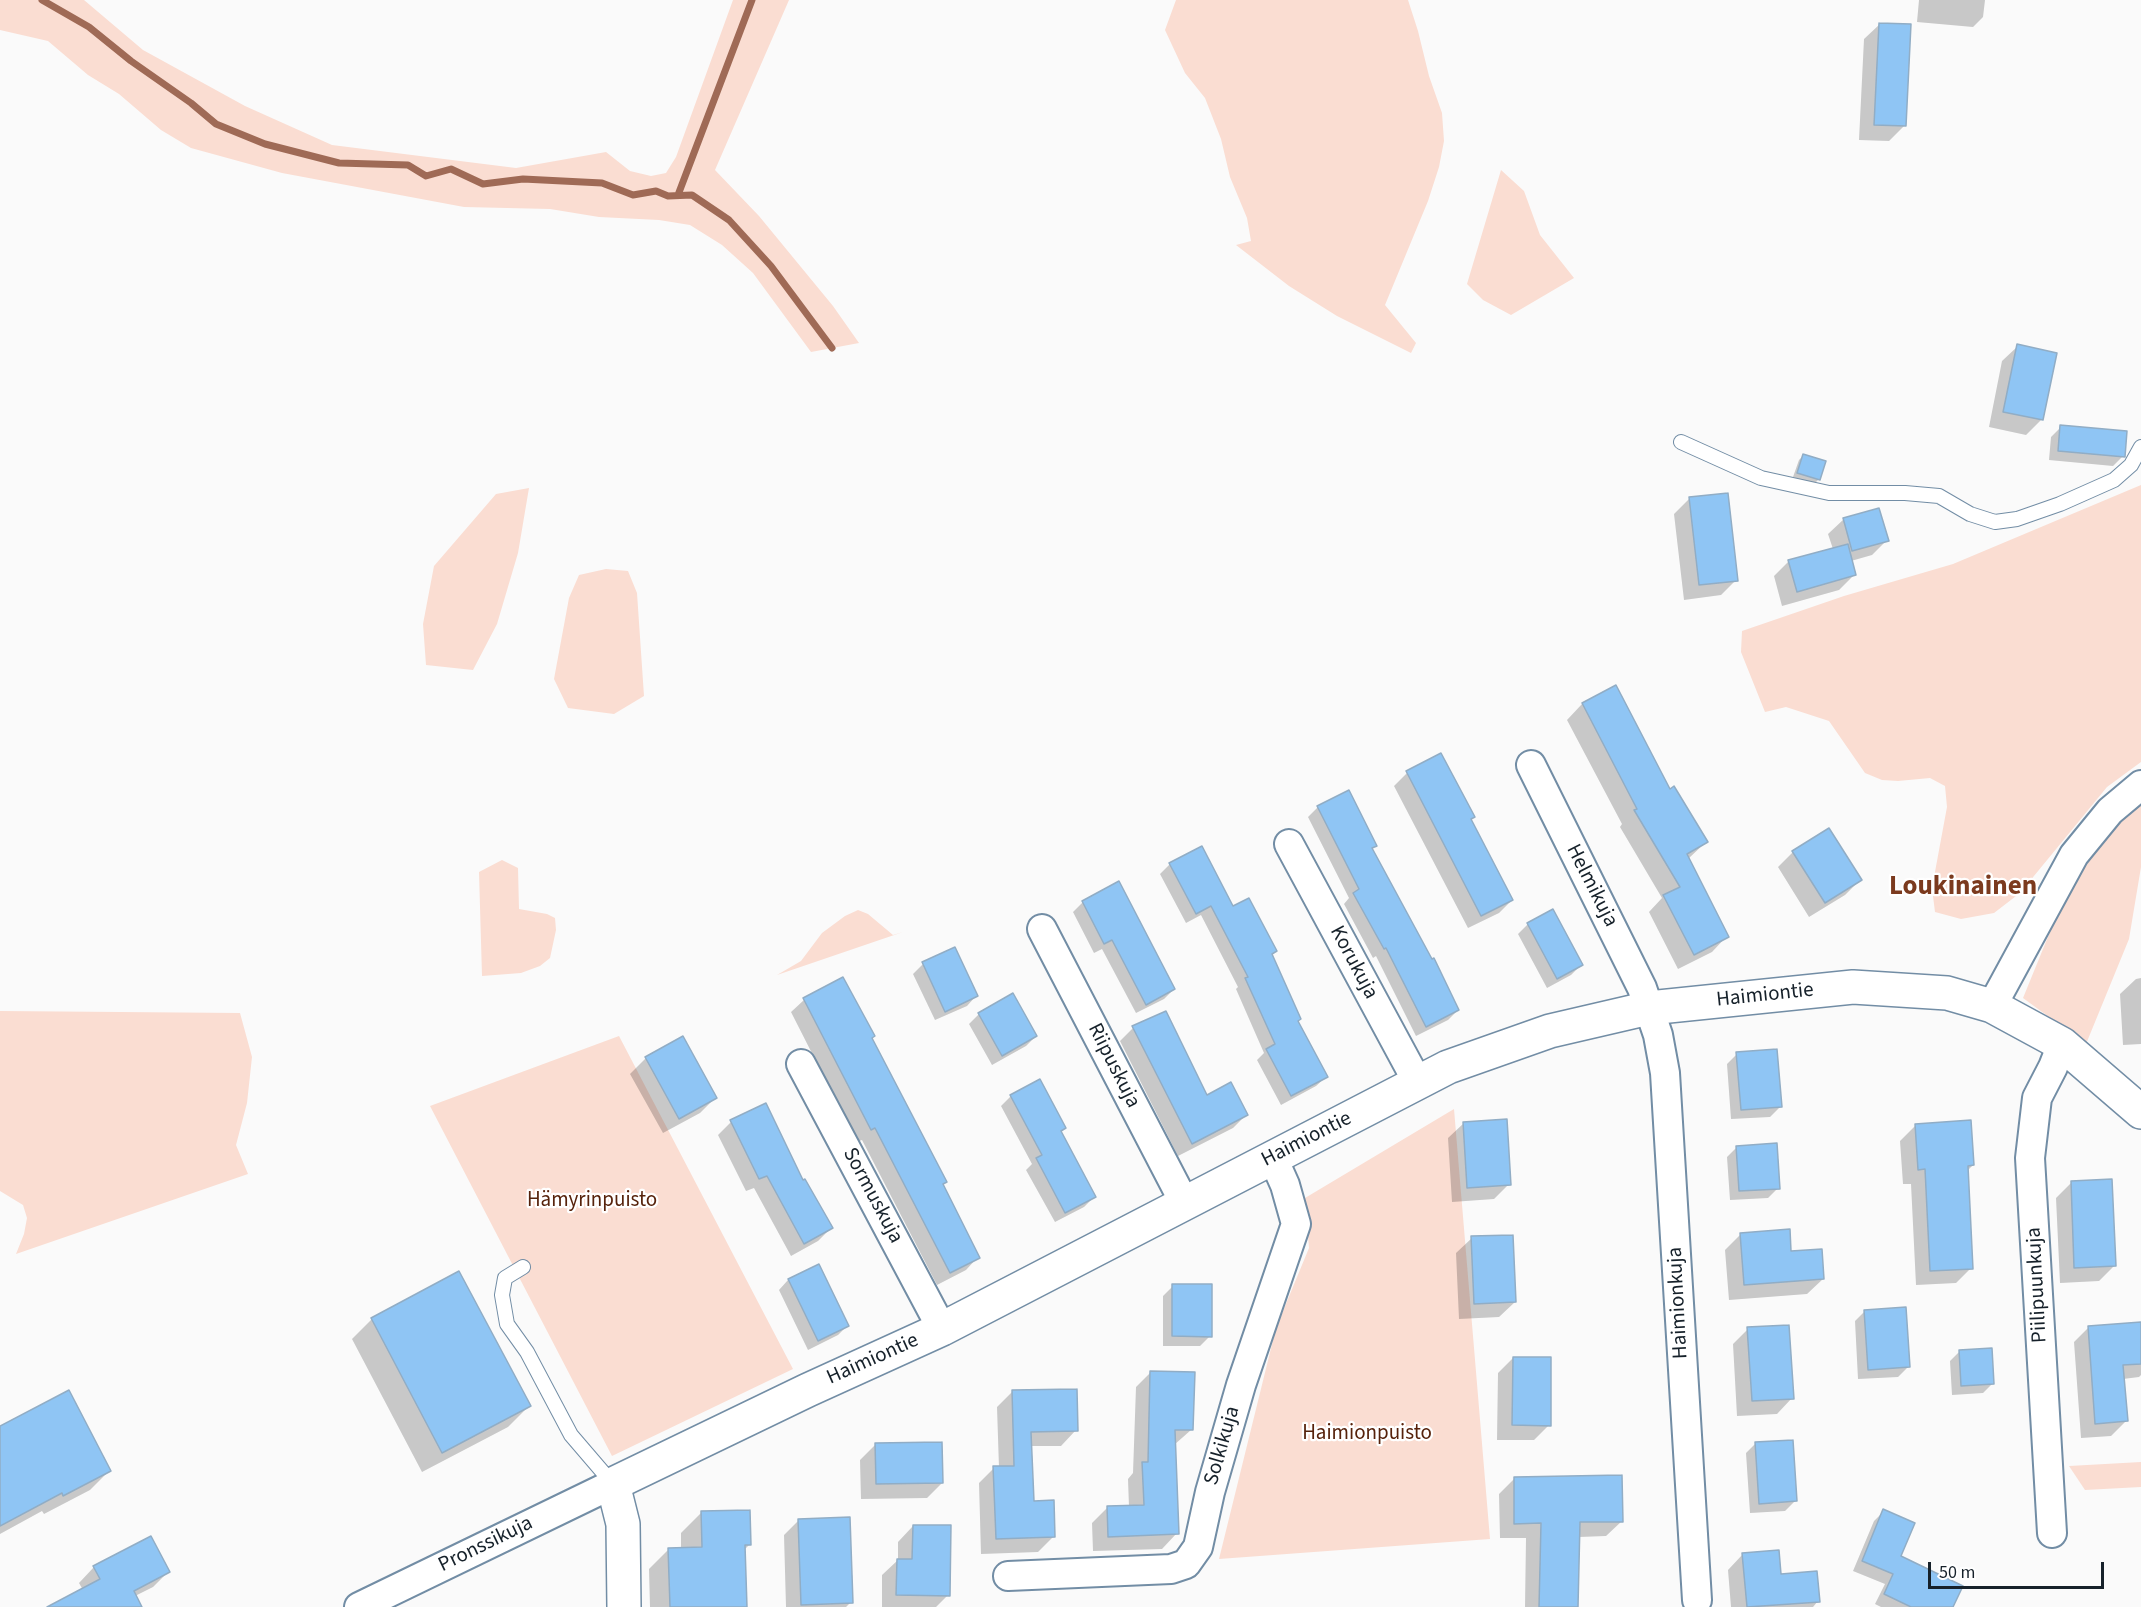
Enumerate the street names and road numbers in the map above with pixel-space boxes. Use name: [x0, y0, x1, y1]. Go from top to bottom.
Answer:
street label: Helmikuja: [1559, 840, 1623, 932]
street label: Korukuja: [1323, 922, 1383, 1004]
street label: Haimiontie: [1715, 978, 1815, 1014]
street label: Riipuskuja: [1081, 1020, 1145, 1112]
street label: Haimiontie: [1258, 1107, 1356, 1173]
street label: Sormuskuja: [836, 1144, 908, 1248]
street label: Piilipuunkuja: [2022, 1226, 2054, 1344]
street label: Haimionkuja: [1663, 1246, 1695, 1360]
street label: Haimiontie: [823, 1329, 923, 1391]
street label: Solkikuja: [1200, 1404, 1246, 1488]
street label: Pronssikuja: [435, 1511, 537, 1579]

